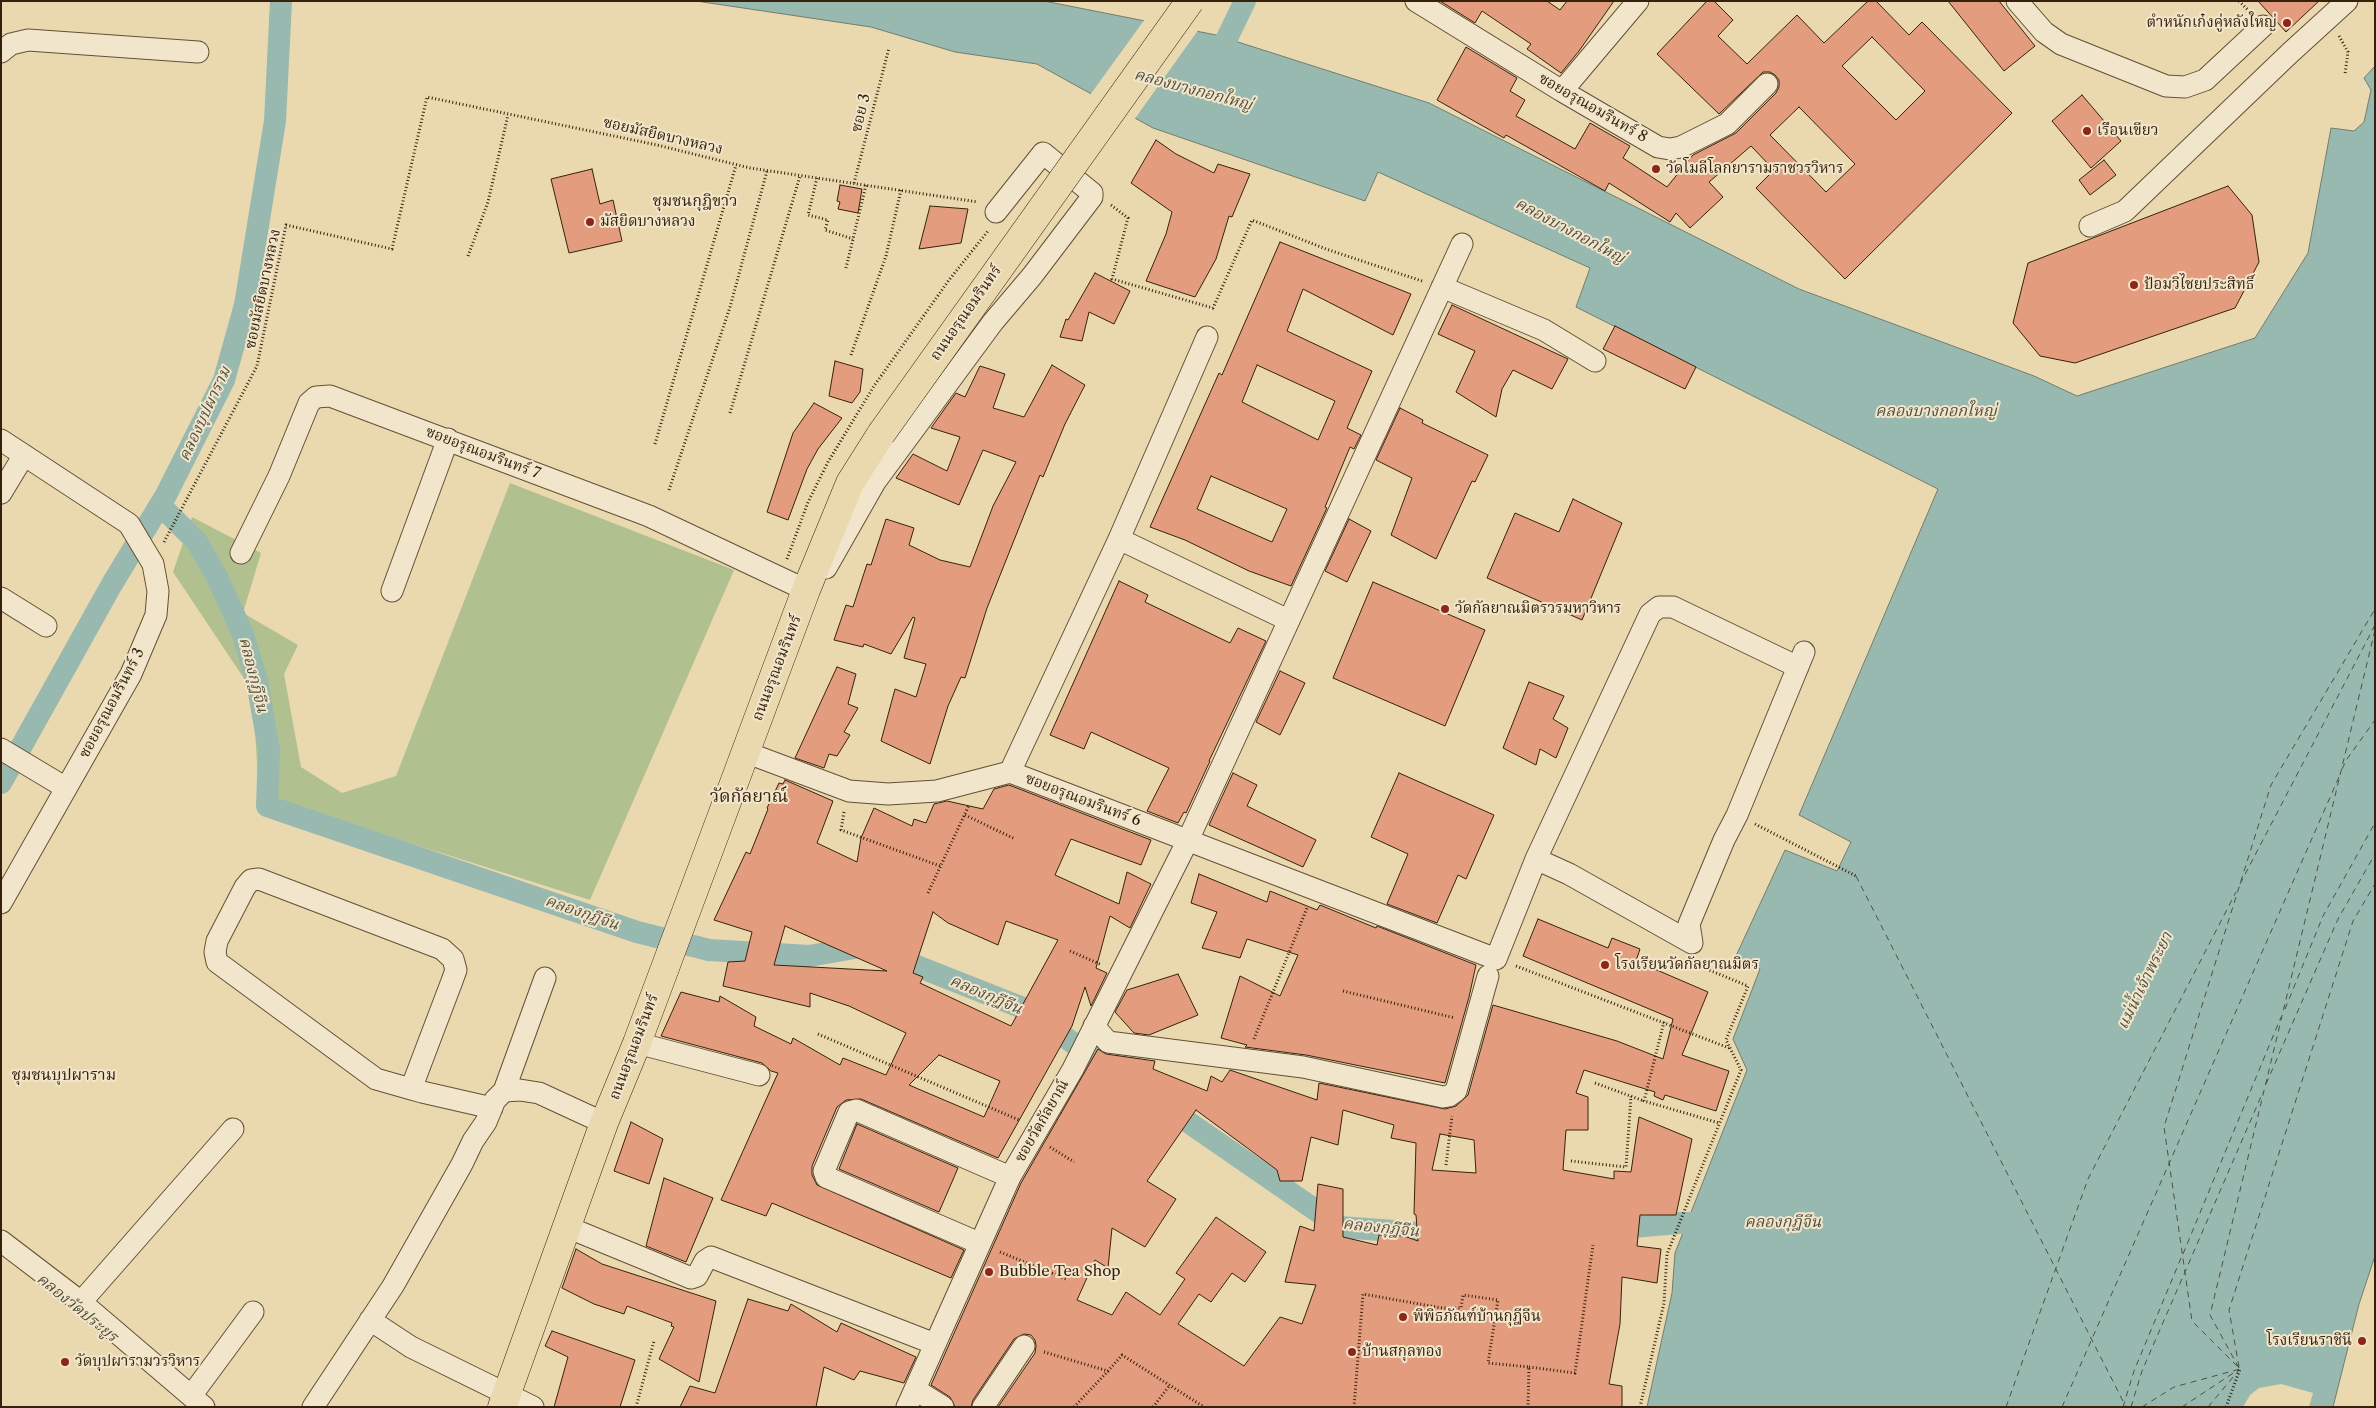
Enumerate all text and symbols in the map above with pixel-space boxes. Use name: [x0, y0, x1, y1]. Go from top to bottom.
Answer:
place label: ตำหนักเก๋งคู่หลังใหญ่: [2147, 14, 2277, 32]
marker: ตำหนักเก๋งคู่หลังใหญ่: [2281, 17, 2293, 29]
water label: คลองบางกอกใหญ่: [1132, 65, 1254, 115]
street label: ซอยอรุณอมรินทร์ 8: [1535, 70, 1651, 146]
street label: ซอย 3: [848, 92, 874, 134]
street label: ซอยมัสยิดบางหลวง: [601, 113, 725, 159]
place label: เรือนเขียว: [2097, 122, 2158, 140]
marker: เรือนเขียว: [2081, 125, 2093, 137]
place label: วัดโมลีโลกยารามราชวรวิหาร: [1666, 160, 1843, 178]
marker: วัดโมลีโลกยารามราชวรวิหาร: [1650, 163, 1662, 175]
district label: ชุมชนกุฎิขาว: [653, 191, 737, 211]
water label: คลองบางกอกใหญ่: [1512, 194, 1628, 268]
place label: มัสยิดบางหลวง: [600, 213, 695, 231]
marker: มัสยิดบางหลวง: [584, 216, 596, 228]
street label: ซอยมัสยิดบางหลวง: [241, 227, 285, 351]
street label: ถนนอรุณอมรินทร์: [926, 262, 1006, 364]
place label: ป้อมวิไชยประสิทธิ์: [2144, 276, 2254, 294]
marker: ป้อมวิไชยประสิทธิ์: [2128, 279, 2140, 291]
water label: คลองบุปผาราม: [175, 364, 235, 464]
water label: คลองบางกอกใหญ่: [1875, 401, 1997, 421]
street label: ซอยอรุณอมรินทร์ 7: [423, 423, 543, 483]
place label: วัดกัลยาณมิตรวรมหาวิหาร: [1455, 600, 1621, 618]
marker: วัดกัลยาณมิตรวรมหาวิหาร: [1439, 603, 1451, 615]
street label: ถนนอรุณอมรินทร์: [749, 612, 805, 724]
water label: คลองกุฎีจีน: [234, 635, 272, 715]
street label: ซอยอรุณอมรินทร์ 3: [75, 645, 149, 761]
street label: ซอยอรุณอมรินทร์ 6: [1023, 770, 1143, 830]
district label: วัดกัลยาณ์: [710, 786, 788, 808]
water label: คลองกุฎีจีน: [543, 891, 621, 935]
water label: แม่น้ำเจ้าพระยา: [2113, 929, 2177, 1033]
place label: โรงเรียนวัดกัลยาณมิตร: [1615, 956, 1759, 974]
marker: โรงเรียนวัดกัลยาณมิตร: [1599, 959, 1611, 971]
water label: คลองกุฎีจีน: [947, 971, 1025, 1019]
street label: ถนนอรุณอมรินทร์: [606, 991, 662, 1103]
district label: ชุมชนบุปผาราม: [12, 1065, 116, 1085]
street label: ซอยวัดกัลยาณ์: [1011, 1076, 1073, 1166]
water label: คลองกุฎีจีน: [1745, 1212, 1821, 1232]
water label: คลองกุฎีจีน: [1342, 1214, 1420, 1242]
place label: Bubble Tea Shop: [999, 1263, 1121, 1281]
marker: Bubble Tea Shop: [983, 1266, 995, 1278]
water label: คลองวัดประยูร: [33, 1269, 121, 1347]
place label: พิพิธภัณฑ์บ้านกุฎีจีน: [1413, 1308, 1541, 1326]
marker: พิพิธภัณฑ์บ้านกุฎีจีน: [1397, 1311, 1409, 1323]
place label: โรงเรียนราชินี: [2267, 1332, 2352, 1350]
marker: โรงเรียนราชินี: [2356, 1335, 2368, 1347]
place label: บ้านสกุลทอง: [1362, 1343, 1442, 1361]
marker: บ้านสกุลทอง: [1346, 1346, 1358, 1358]
place label: วัดบุปผารามวรวิหาร: [75, 1353, 200, 1371]
marker: วัดบุปผารามวรวิหาร: [59, 1356, 71, 1368]

